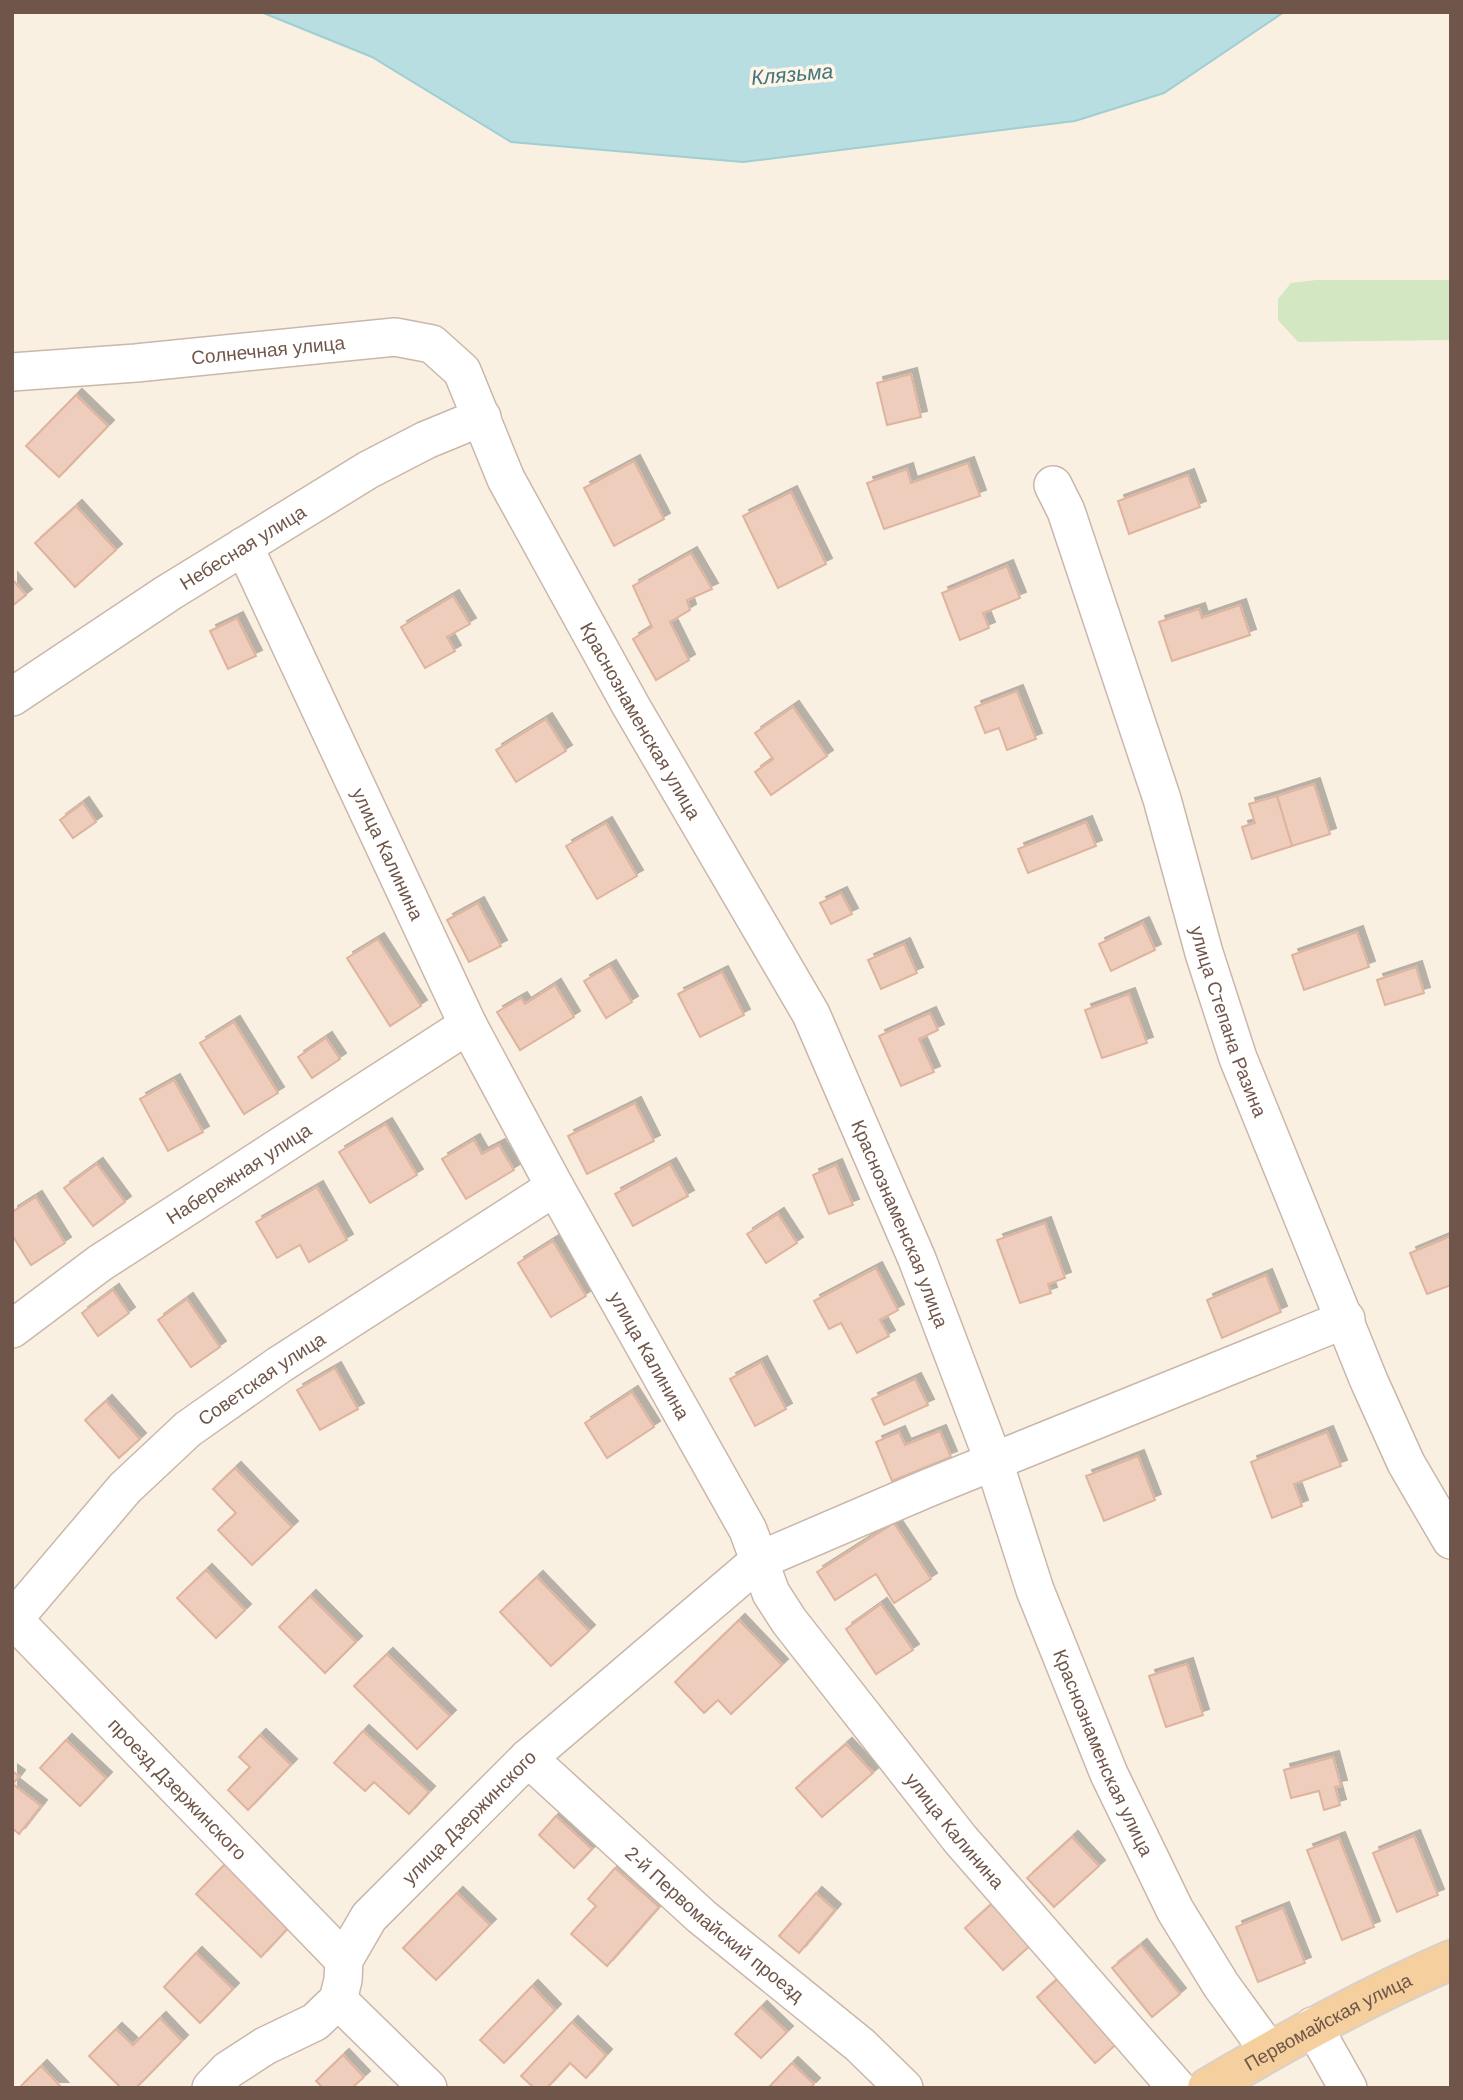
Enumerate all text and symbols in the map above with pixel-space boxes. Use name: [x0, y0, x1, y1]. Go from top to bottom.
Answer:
water label: Клязьма: [750, 59, 834, 89]
street label: Солнечная улица: [190, 332, 346, 368]
street label: Небесная улица: [176, 500, 310, 594]
street label: Краснознаменская улица: [576, 619, 705, 823]
street label: улица Калинина: [348, 785, 428, 924]
street label: улица Степана Разина: [1187, 924, 1271, 1120]
street label: Краснознаменская улица: [848, 1117, 953, 1331]
street label: Набережная улица: [162, 1119, 315, 1228]
street label: улица Калинина: [606, 1288, 694, 1423]
street label: Советская улица: [194, 1327, 329, 1429]
street label: Краснознаменская улица: [1049, 1646, 1158, 1860]
street label: проезд Дзержинского: [104, 1714, 251, 1864]
street label: улица Дзержинского: [398, 1746, 540, 1888]
street label: улица Калинина: [902, 1769, 1009, 1893]
street label: 2-й Первомайский проезд: [621, 1842, 808, 2006]
street label: Первомайская улица: [1241, 1969, 1415, 2075]

